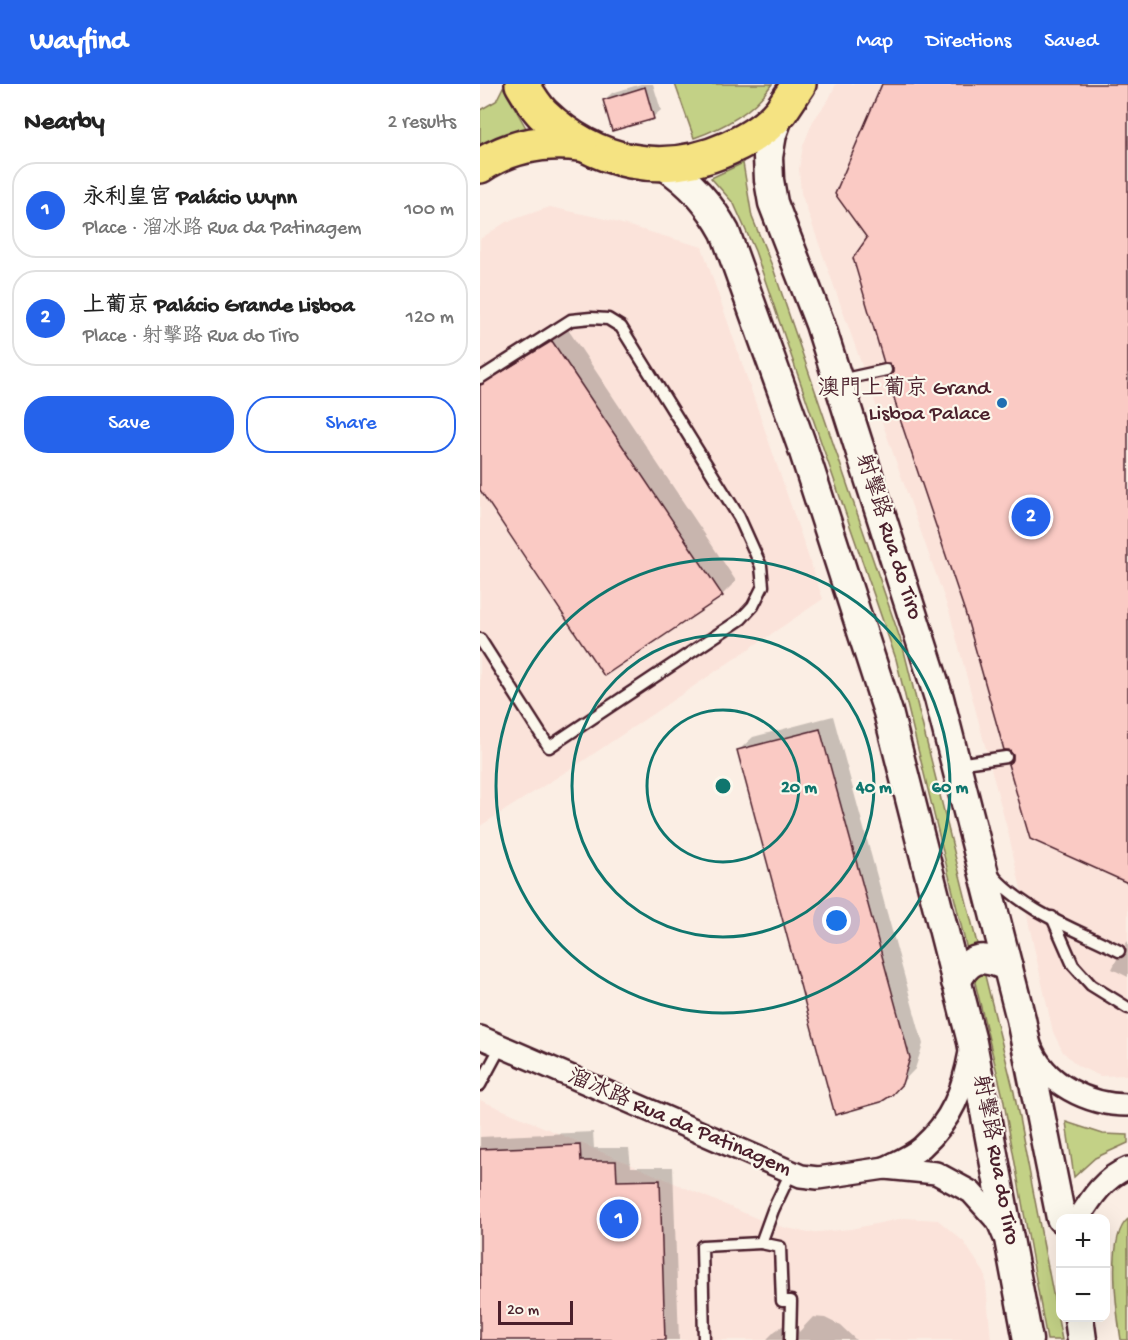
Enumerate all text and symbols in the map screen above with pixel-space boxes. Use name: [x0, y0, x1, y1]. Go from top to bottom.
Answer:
text: Wayfind: [30, 26, 127, 59]
text: Map: [856, 30, 893, 55]
text: Directions: [926, 30, 1011, 55]
text: Saved: [1044, 30, 1098, 55]
text: Nearby: [24, 108, 105, 139]
text: 2 results: [387, 112, 456, 135]
text: 永利皇宮 Palácio Wynn: [83, 186, 297, 212]
text: 1: [41, 199, 50, 222]
text: 100 m: [404, 199, 454, 222]
text: Place · 溜冰路 Rua da Patinagem: [83, 218, 362, 241]
text: 上葡京 Palácio Grande Lisboa: [83, 294, 354, 320]
text: 2: [41, 307, 50, 330]
text: 120 m: [406, 307, 454, 330]
text: Place · 射擊路 Rua do Tiro: [83, 326, 299, 349]
place label: 澳門上葡京 Grand Lisboa Palace: [818, 375, 992, 428]
button: Save: [24, 396, 234, 453]
button: Share: [246, 396, 456, 453]
marker: 澳門上葡京 Grand Lisboa Palace: [995, 396, 1009, 410]
street label: 射擊路 Rua do Tiro: [849, 450, 929, 623]
pin: 2: [1012, 494, 1050, 540]
centre of rings: [713, 776, 733, 796]
text: 20 m: [781, 778, 817, 799]
text: 40 m: [855, 778, 892, 799]
text: 60 m: [932, 778, 968, 799]
your location: [822, 906, 851, 935]
street label: 溜冰路 Rua da Patinagem: [563, 1063, 796, 1183]
street label: 射擊路 Rua do Tiro: [966, 1072, 1026, 1247]
pin: 1: [600, 1196, 638, 1242]
map controls: [1056, 1214, 1110, 1322]
button: +: [1056, 1214, 1110, 1268]
button: −: [1056, 1268, 1110, 1322]
scale bar: [498, 1298, 573, 1326]
text: 20 m: [507, 1302, 539, 1321]

